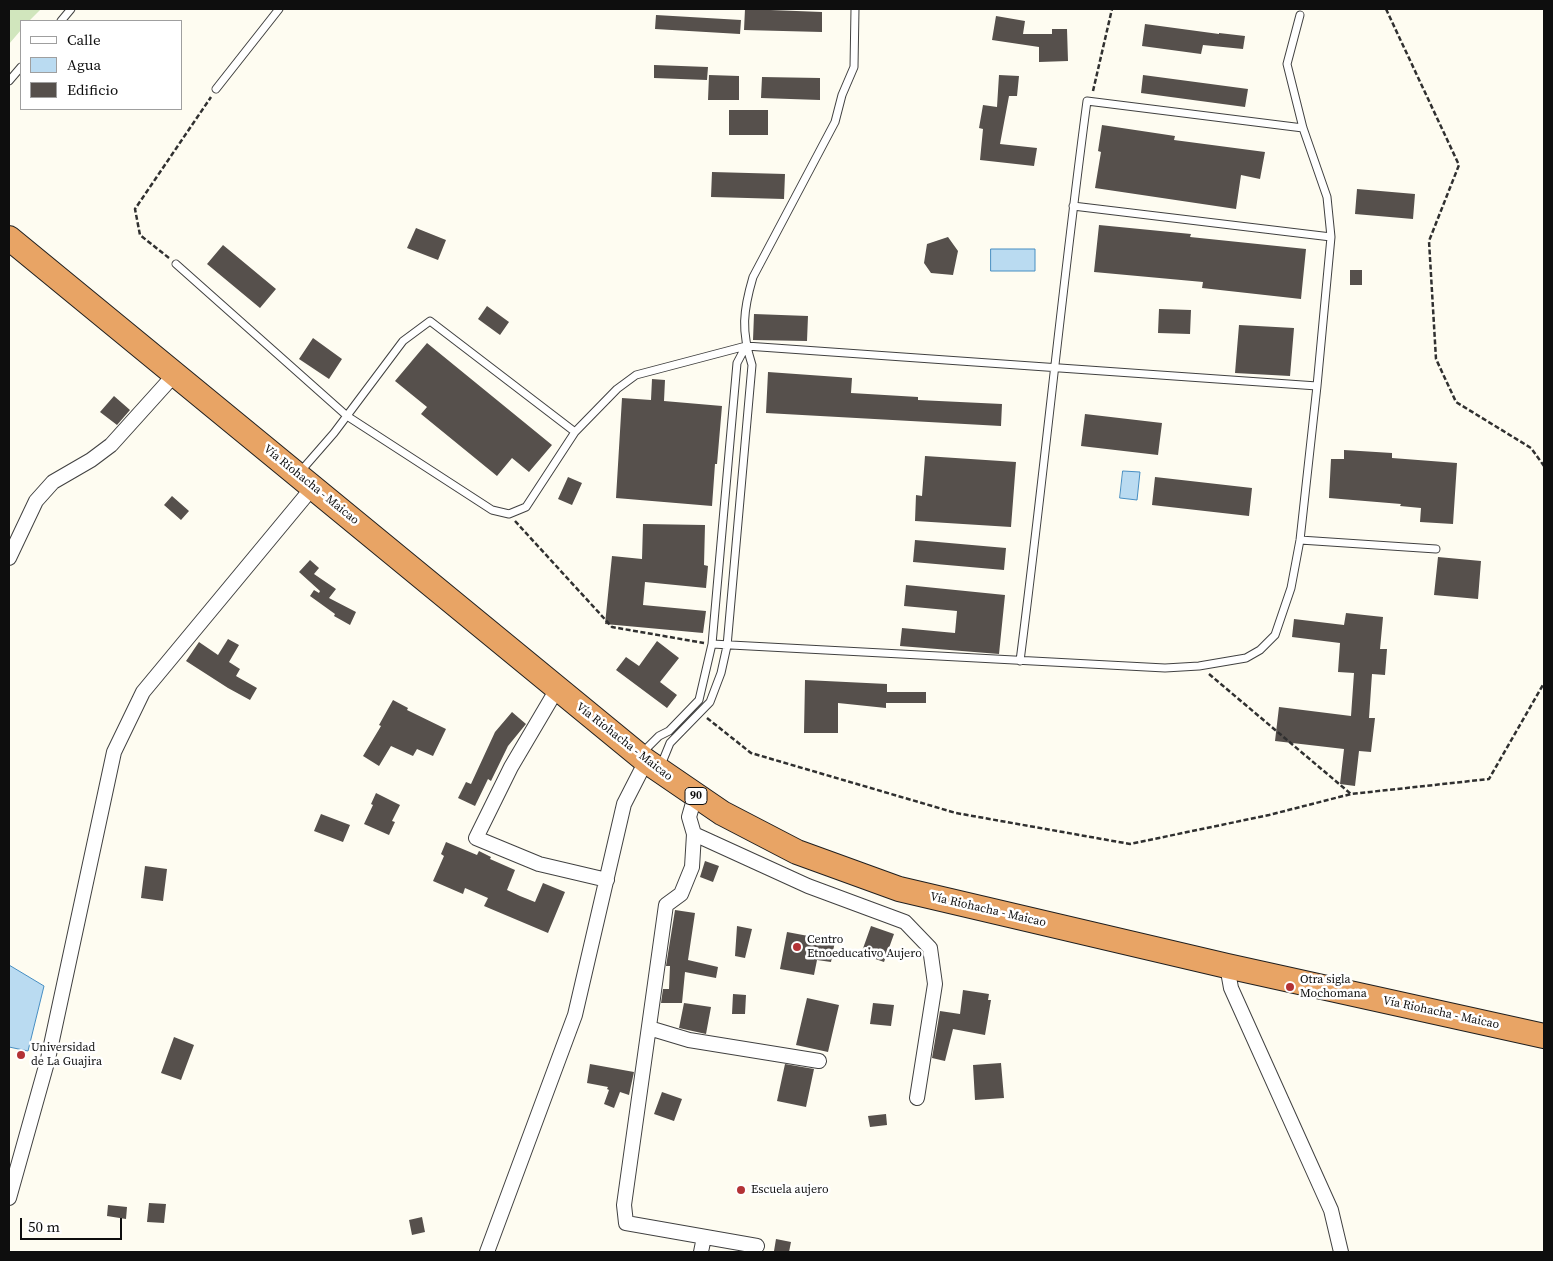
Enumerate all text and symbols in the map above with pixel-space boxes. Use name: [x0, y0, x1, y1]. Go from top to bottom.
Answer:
legend: [20, 20, 182, 110]
text: Calle: [67, 29, 101, 50]
text: Agua: [67, 54, 101, 75]
text: Edificio: [67, 79, 118, 100]
street label: Vía Riohacha - Maicao: [260, 442, 362, 528]
street label: Vía Riohacha - Maicao: [573, 700, 675, 784]
road number: 90: [685, 788, 707, 804]
street label: Vía Riohacha - Maicao: [929, 890, 1047, 930]
place label: Centro Etnoeducativo Aujero: [807, 933, 922, 961]
marker: Centro Etnoeducativo Aujero: [791, 941, 803, 953]
place label: Otra sigla Mochomana: [1300, 973, 1367, 1001]
marker: Otra sigla Mochomana: [1284, 981, 1296, 993]
street label: Vía Riohacha - Maicao: [1382, 994, 1500, 1032]
place label: Universidad de La Guajira: [31, 1041, 102, 1069]
marker: Universidad de La Guajira: [15, 1049, 27, 1061]
place label: Escuela aujero: [751, 1183, 829, 1197]
marker: Escuela aujero: [735, 1184, 747, 1196]
scale bar: [22, 1208, 125, 1240]
text: 50 m: [28, 1216, 60, 1237]

